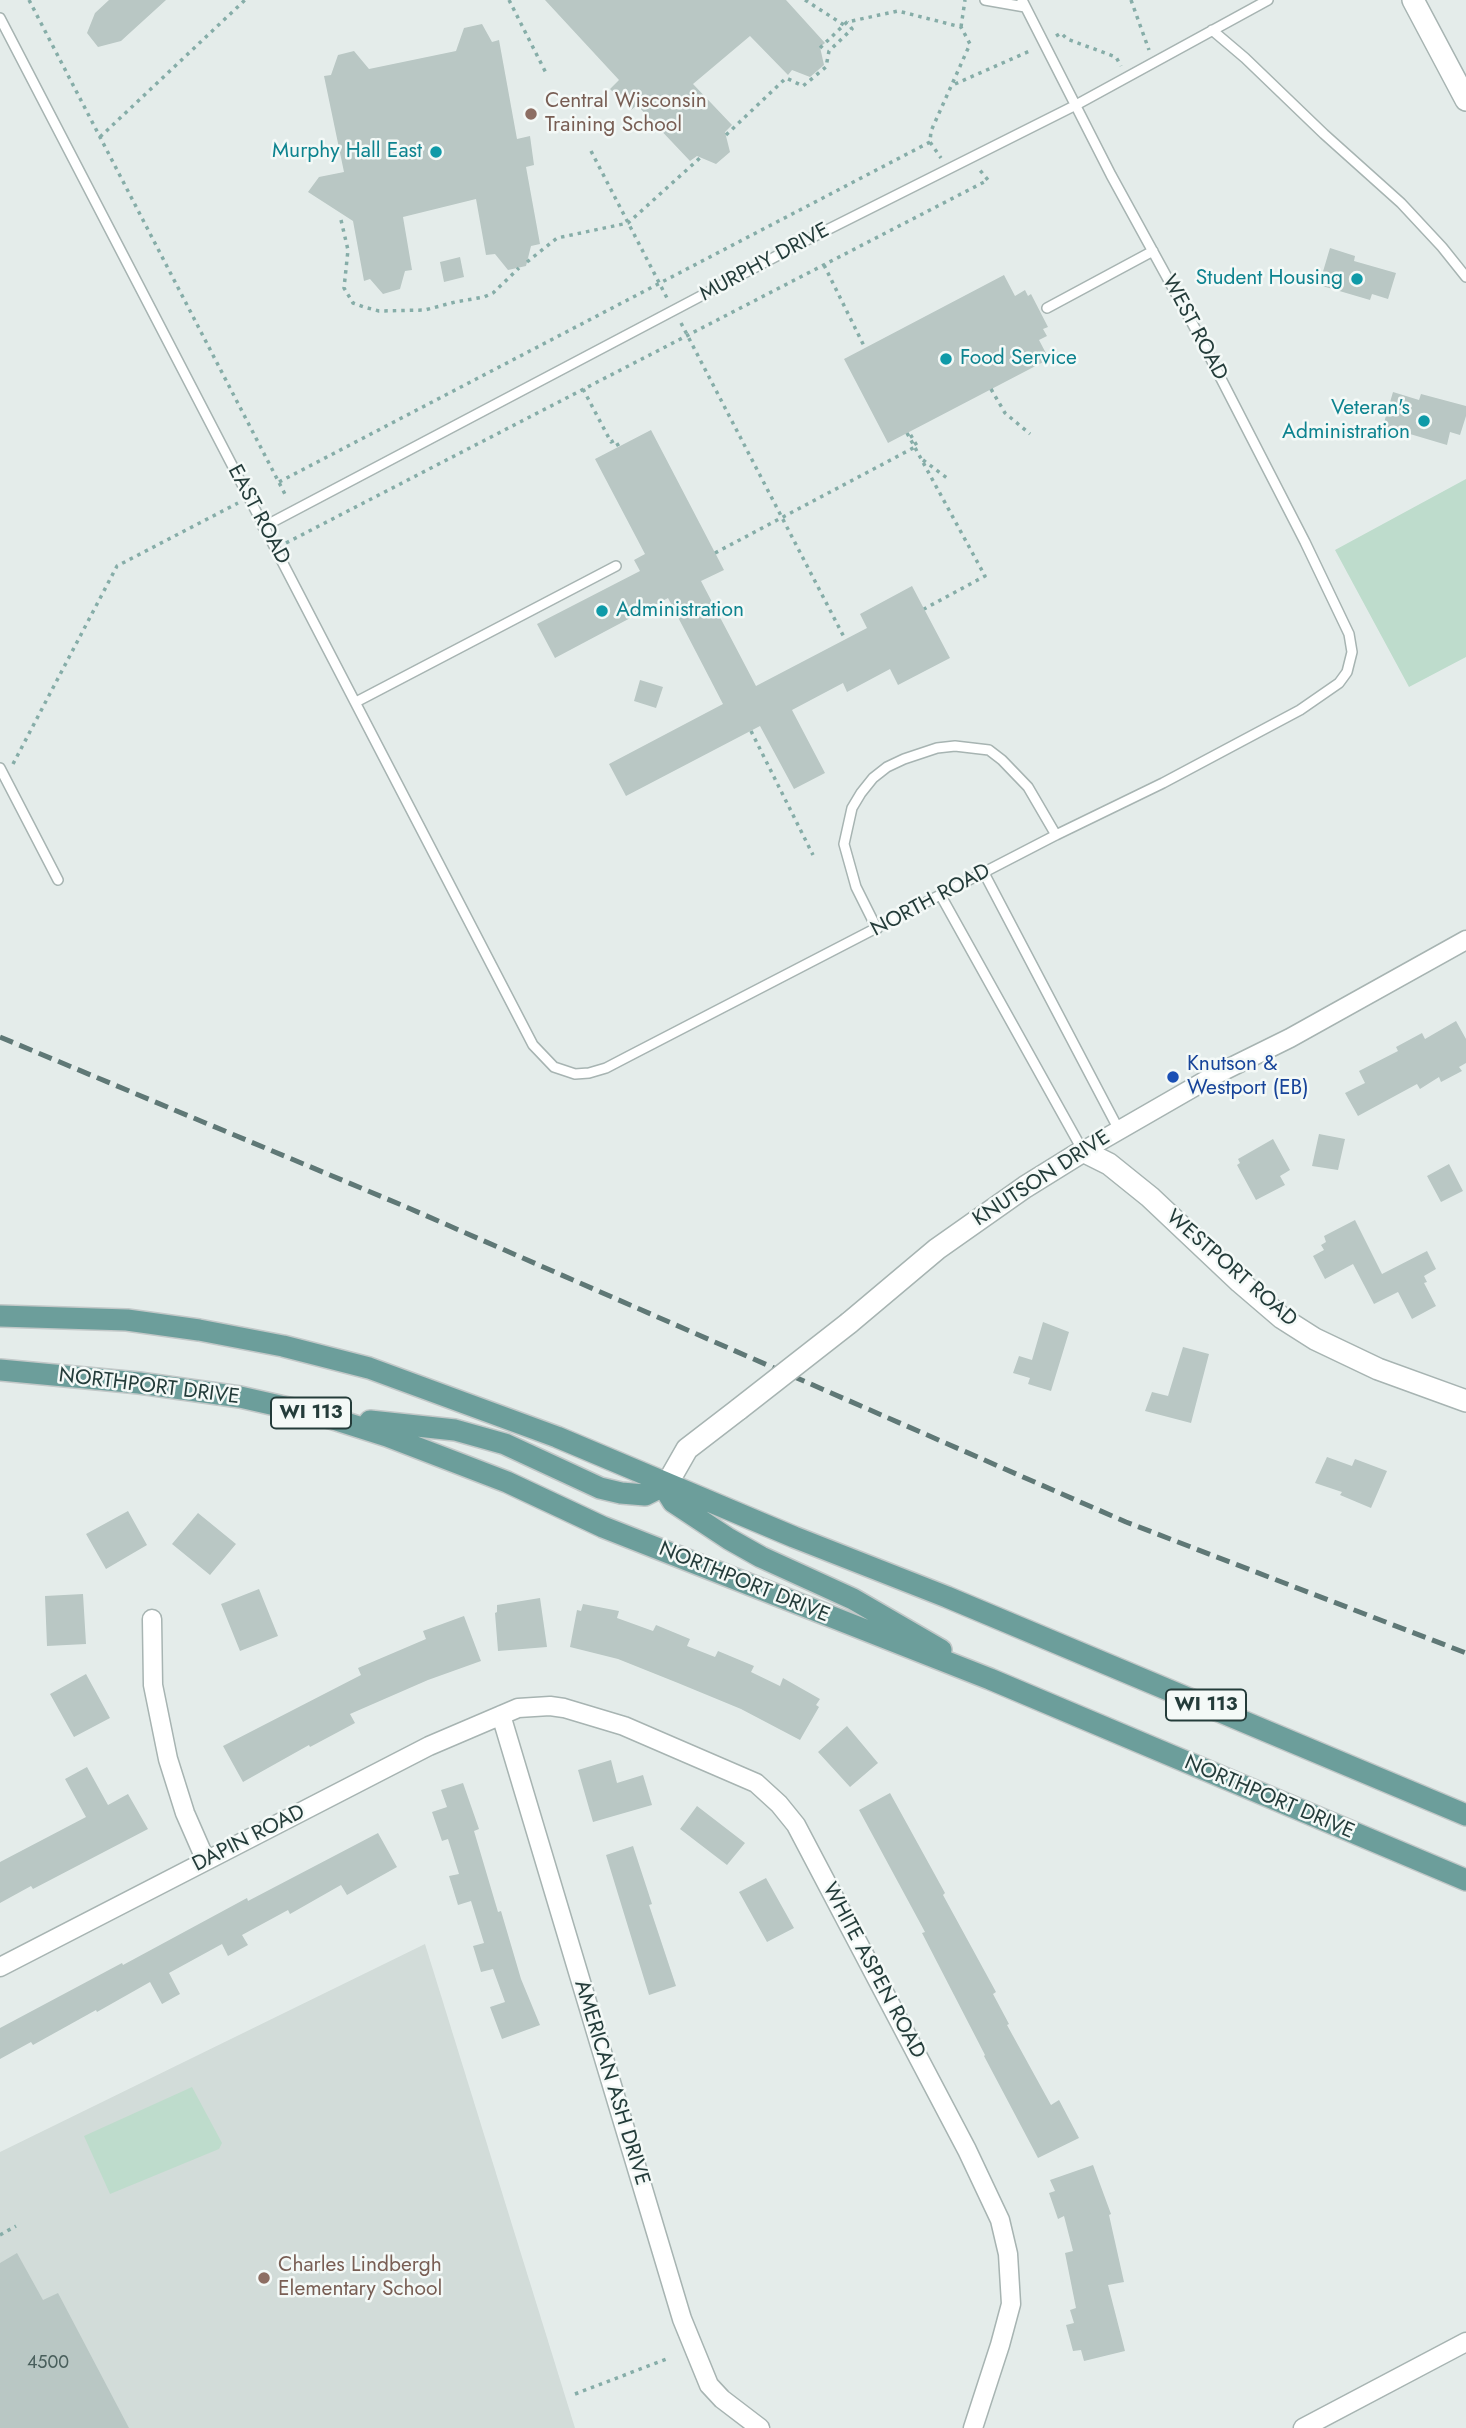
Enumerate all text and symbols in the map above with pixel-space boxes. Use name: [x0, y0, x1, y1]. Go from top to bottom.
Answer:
place label: Central Wisconsin Training School: [545, 89, 707, 139]
marker: Central Wisconsin Training School: [523, 106, 539, 122]
place label: Murphy Hall East: [272, 139, 422, 165]
marker: Murphy Hall East: [428, 144, 444, 160]
street label: MURPHY DRIVE: [696, 218, 834, 308]
place label: Student Housing: [1196, 266, 1343, 292]
street label: WEST ROAD: [1156, 271, 1232, 385]
marker: Student Housing: [1349, 271, 1365, 287]
place label: Food Service: [960, 346, 1077, 372]
marker: Food Service: [938, 351, 954, 367]
place label: Veteran's Administration: [1282, 396, 1410, 446]
marker: Veteran's Administration: [1416, 413, 1432, 429]
street label: EAST ROAD: [221, 461, 295, 569]
place label: Administration: [616, 598, 744, 624]
marker: Administration: [594, 603, 610, 619]
street label: NORTH ROAD: [867, 859, 995, 943]
place label: Knutson & Westport (EB): [1187, 1052, 1309, 1102]
marker: Knutson & Westport (EB): [1165, 1069, 1181, 1085]
street label: KNUTSON DRIVE: [969, 1125, 1115, 1233]
street label: WESTPORT ROAD: [1160, 1205, 1302, 1333]
street label: NORTHPORT DRIVE: [57, 1363, 241, 1411]
road number: WI 113: [271, 1398, 351, 1428]
street label: NORTHPORT DRIVE: [655, 1537, 833, 1629]
road number: WI 113: [1166, 1690, 1246, 1721]
street label: NORTHPORT DRIVE: [1180, 1751, 1358, 1845]
street label: DAPIN ROAD: [189, 1800, 309, 1878]
street label: WHITE ASPEN ROAD: [816, 1879, 930, 2063]
street label: AMERICAN ASH DRIVE: [568, 1977, 654, 2189]
place label: Charles Lindbergh Elementary School: [278, 2253, 442, 2303]
marker: Charles Lindbergh Elementary School: [256, 2270, 272, 2286]
house number: 4500: [27, 2353, 69, 2375]

